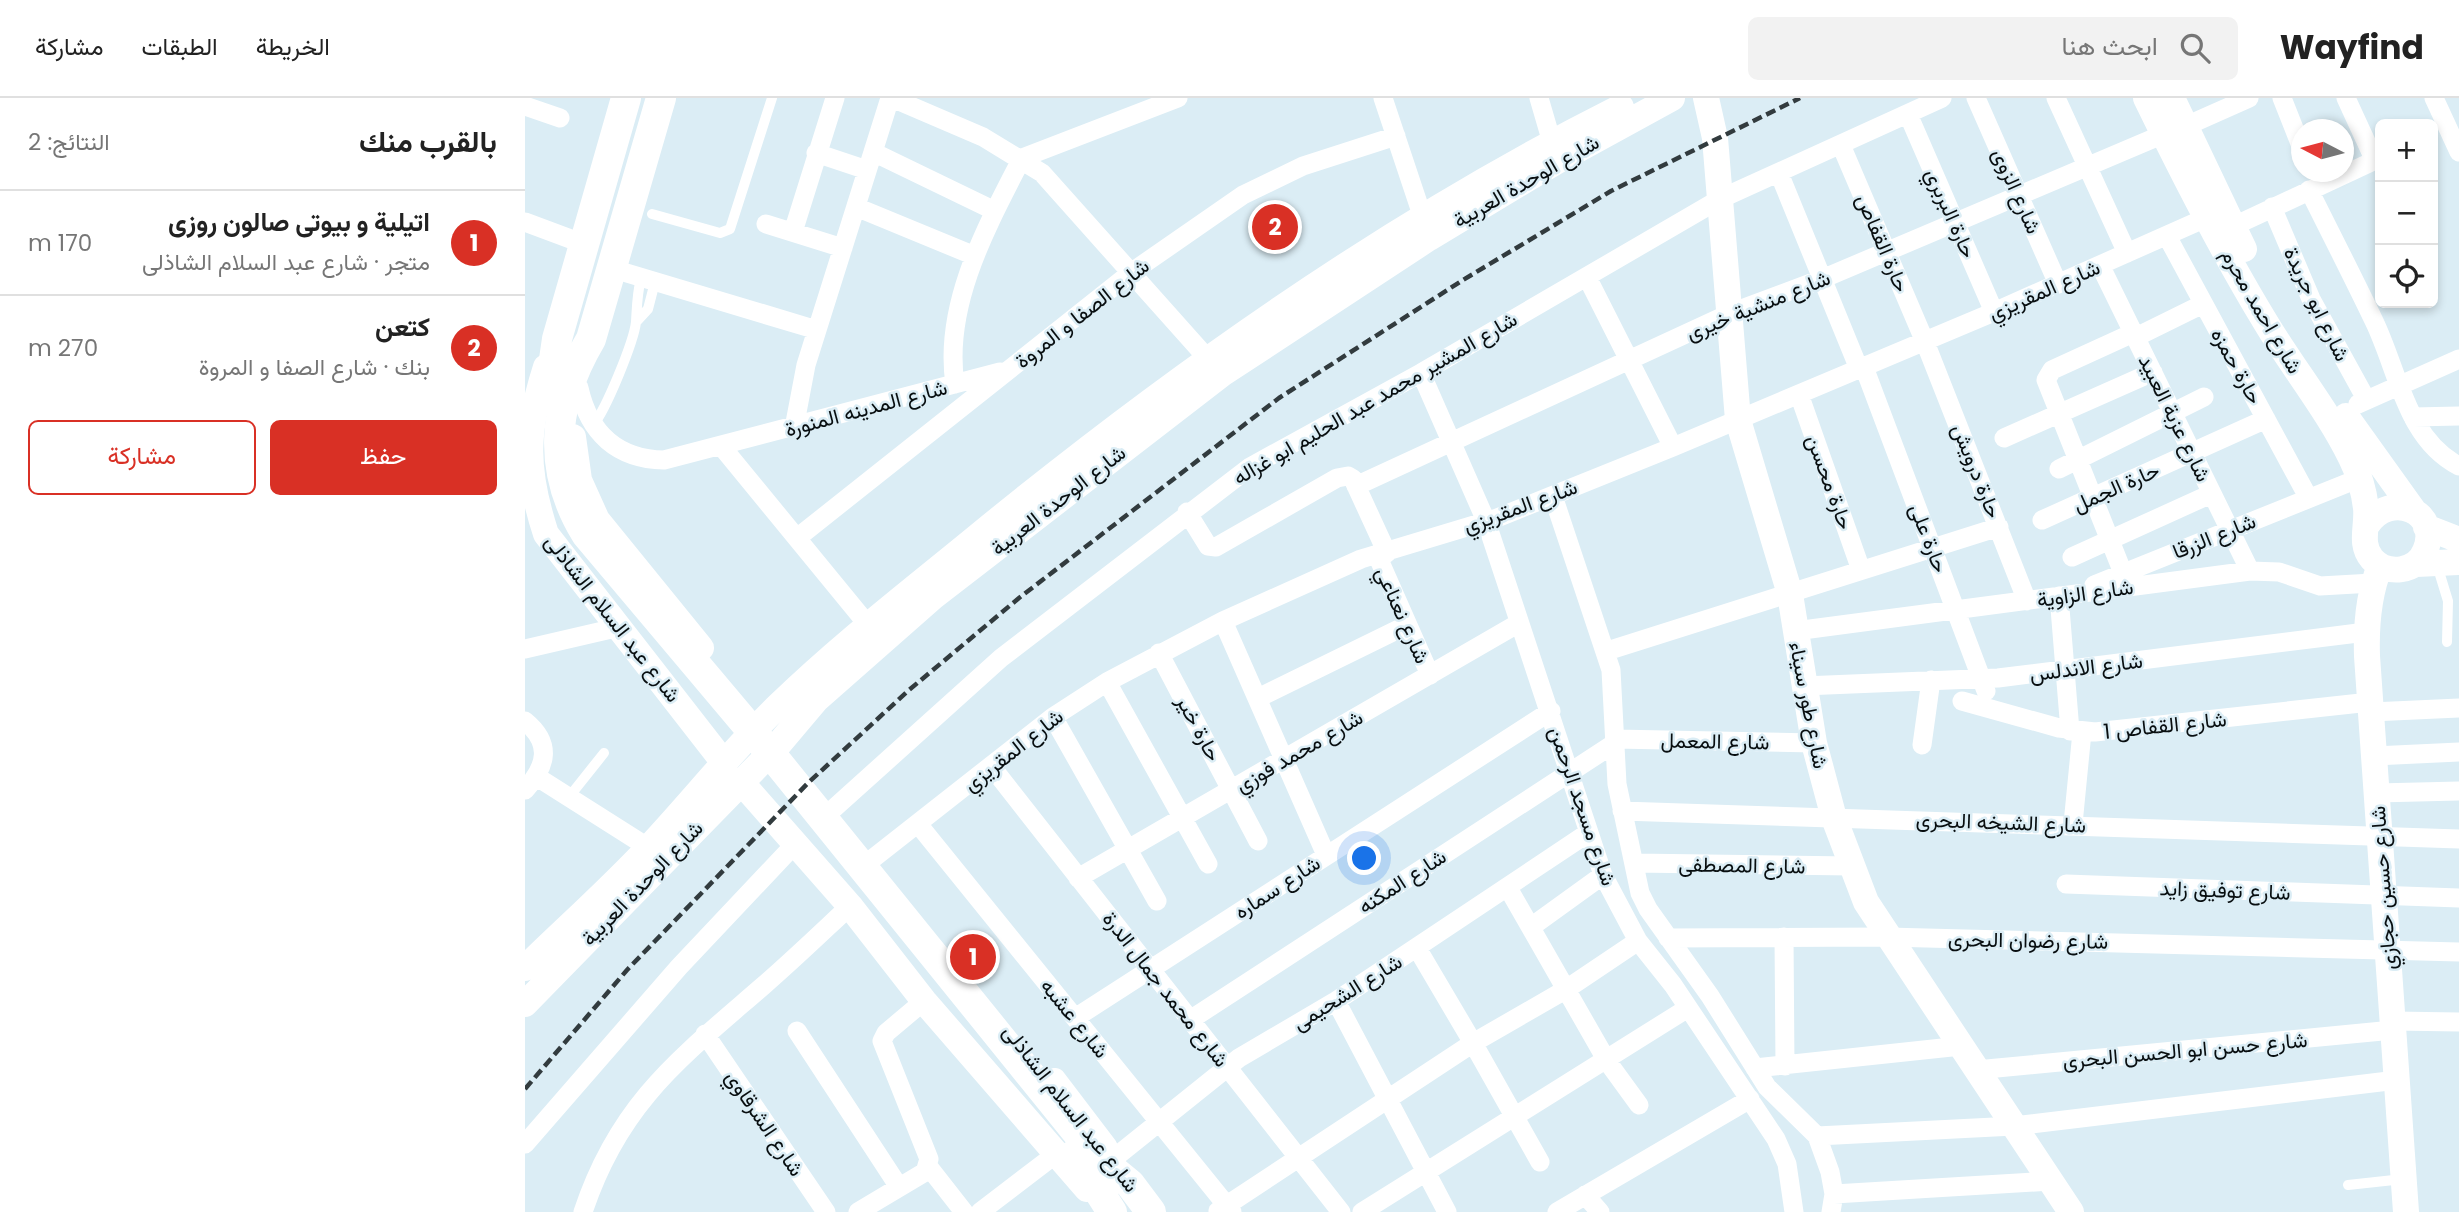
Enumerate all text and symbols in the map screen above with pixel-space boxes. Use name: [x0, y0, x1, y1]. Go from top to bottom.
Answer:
search box: [1748, 17, 2238, 80]
text: Wayfind: [2280, 24, 2424, 71]
text: ابحث هنا: [2062, 28, 2158, 64]
icon: search: [2176, 29, 2214, 67]
text: مشاركة: [35, 30, 103, 63]
text: الطبقات: [141, 30, 218, 63]
text: الخريطة: [256, 30, 330, 63]
north arrow: [2291, 119, 2354, 182]
map controls: [2375, 119, 2438, 308]
button: +: [2375, 119, 2438, 182]
text: بالقرب منك: [359, 120, 497, 163]
text: النتائج: 2: [28, 126, 110, 158]
street label: شارع الوحدة العربية: [1448, 127, 1604, 235]
street label: شارع الزوى: [1985, 144, 2049, 238]
street label: حارة البربري: [1916, 164, 1984, 264]
button: −: [2375, 182, 2438, 245]
street label: حارة القفاص: [1849, 189, 1917, 297]
pin: 2: [1252, 201, 1298, 253]
text: اتيلية و بيوتى صالون روزى: [168, 204, 430, 240]
text: 170 m: [28, 227, 92, 259]
text: 1: [470, 227, 478, 259]
street label: شارع ابو جريدة: [2277, 242, 2357, 366]
street label: شارع احمد محرم: [2214, 243, 2310, 379]
button: locate: [2375, 245, 2438, 308]
text: متجر · شارع عبد السلام الشاذلى: [142, 246, 430, 278]
street label: شارع الصفا و المروة: [1009, 251, 1155, 375]
street label: شارع المقريزي: [1983, 252, 2106, 330]
street label: شارع منشية خيرى: [1682, 263, 1834, 347]
street label: شارع المشير محمد عبد الحليم ابو غزاله: [1228, 304, 1522, 492]
text: كتعن: [375, 309, 430, 345]
street label: حارة حمزه: [2204, 323, 2270, 409]
text: 270 m: [28, 332, 98, 364]
text: 2: [467, 332, 481, 364]
street label: شارع عزبة العبيد: [2132, 350, 2218, 486]
text: بنك · شارع الصفا و المروة: [199, 351, 430, 383]
street label: شارع المدينه المنورة: [782, 372, 950, 444]
button: مشاركة: [28, 420, 256, 495]
button: حفظ: [270, 420, 497, 495]
street label: حارة درويش: [1945, 420, 2009, 522]
street label: حارة محسن: [1799, 431, 1861, 533]
street label: شارع الوحدة العربية: [984, 438, 1132, 562]
street label: حارة الجمل: [2068, 455, 2164, 519]
street label: شارع المقريزي: [1459, 472, 1582, 543]
street label: حارة على: [1903, 499, 1955, 577]
street label: شارع الزرقا: [2168, 506, 2260, 566]
street label: شارع عبد السلام الشاذلى: [538, 528, 688, 708]
street label: شارع نعناعي: [1366, 562, 1437, 669]
street label: شارع الزاوية: [2035, 572, 2135, 614]
street label: شارع طور سيناء: [1782, 639, 1836, 771]
street label: شارع الاندلس: [2028, 646, 2144, 688]
street label: حارة خير: [1169, 689, 1228, 766]
street label: شارع المقريزي: [957, 702, 1071, 801]
street label: شارع محمد فوزي: [1230, 703, 1370, 802]
street label: شارع القفاص 1: [2102, 704, 2228, 746]
street label: شارع مسجد الرحمن: [1542, 723, 1624, 889]
street label: شارع المعمل: [1660, 726, 1770, 756]
street label: شارع الشيخه البحرى: [1915, 805, 2087, 839]
street label: شارع حسين حجازي: [2363, 805, 2406, 971]
street label: شارع الوحدة العربية: [575, 814, 709, 952]
your location: [1347, 841, 1381, 875]
street label: شارع المكنه: [1352, 842, 1452, 920]
street label: شارع سماره: [1228, 848, 1326, 926]
street label: شارع المصطفى: [1678, 849, 1806, 881]
street label: شارع توفيق زايد: [2159, 873, 2291, 907]
street label: شارع محمد جمال الدرة: [1096, 905, 1236, 1073]
street label: شارع رضوان البحرى: [1948, 924, 2108, 956]
pin: 1: [950, 931, 996, 983]
street label: شارع الشحيمى: [1287, 947, 1407, 1037]
street label: شارع عشبه: [1034, 972, 1116, 1064]
street label: شارع عبد السلام الشاذلى: [996, 1018, 1146, 1198]
street label: شارع حسن ابو الحسن البحرى: [2061, 1025, 2309, 1075]
street label: شارع الشرقاوي: [716, 1064, 811, 1184]

